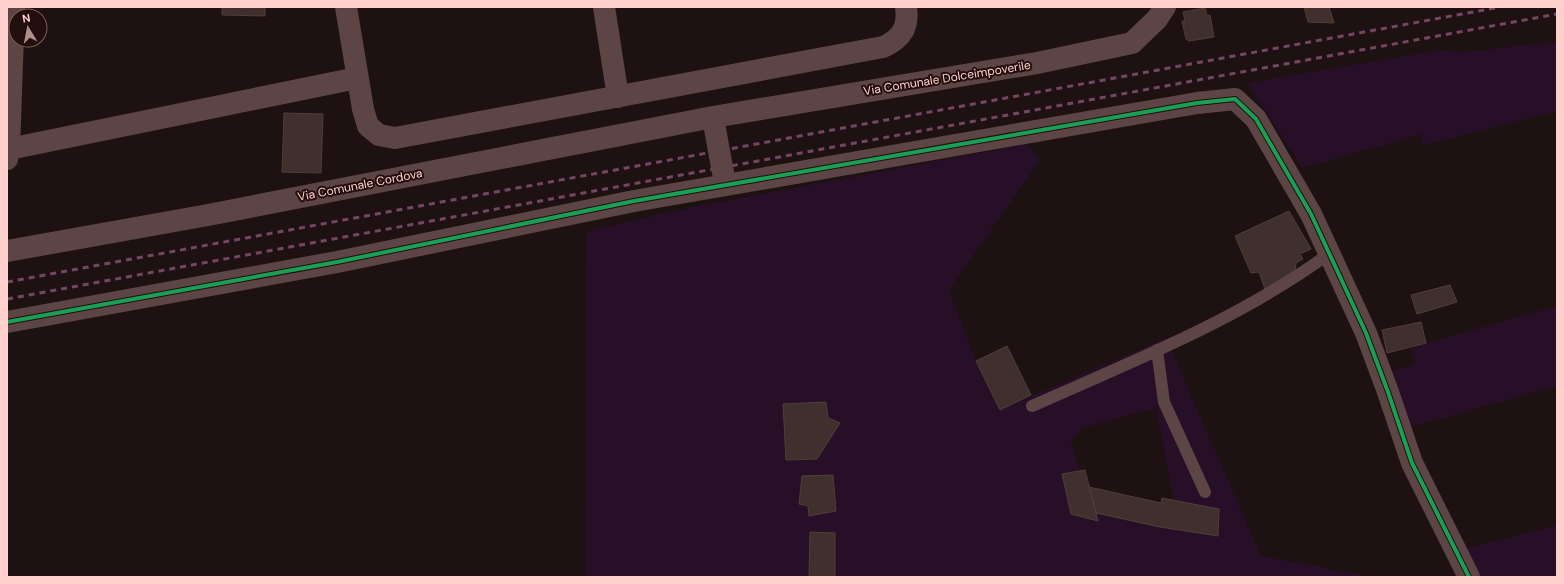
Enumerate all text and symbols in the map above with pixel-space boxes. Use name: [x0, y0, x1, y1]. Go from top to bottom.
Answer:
north arrow: [8, 8, 48, 48]
text: N: [21, 11, 31, 26]
street label: Via Comunale Dolceimpoverile: [862, 57, 1032, 99]
street label: Via Comunale Cordova: [296, 165, 424, 205]

